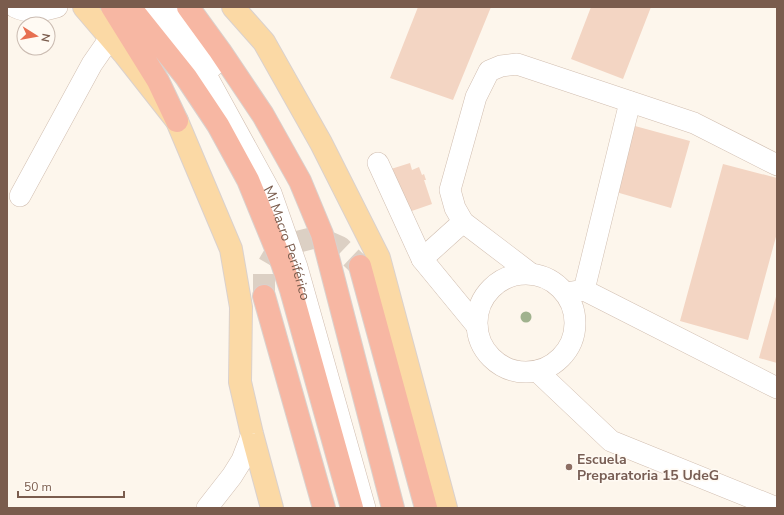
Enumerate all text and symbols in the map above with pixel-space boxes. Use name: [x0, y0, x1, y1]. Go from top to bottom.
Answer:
north arrow: [16, 16, 56, 56]
text: N: [37, 32, 53, 43]
street label: Mi Macro Periférico: [259, 182, 315, 303]
place label: Escuela Preparatoria 15 UdeG: [577, 450, 719, 485]
marker: Escuela Preparatoria 15 UdeG: [564, 462, 574, 472]
scale bar: [18, 473, 124, 499]
text: 50 m: [24, 479, 52, 495]

